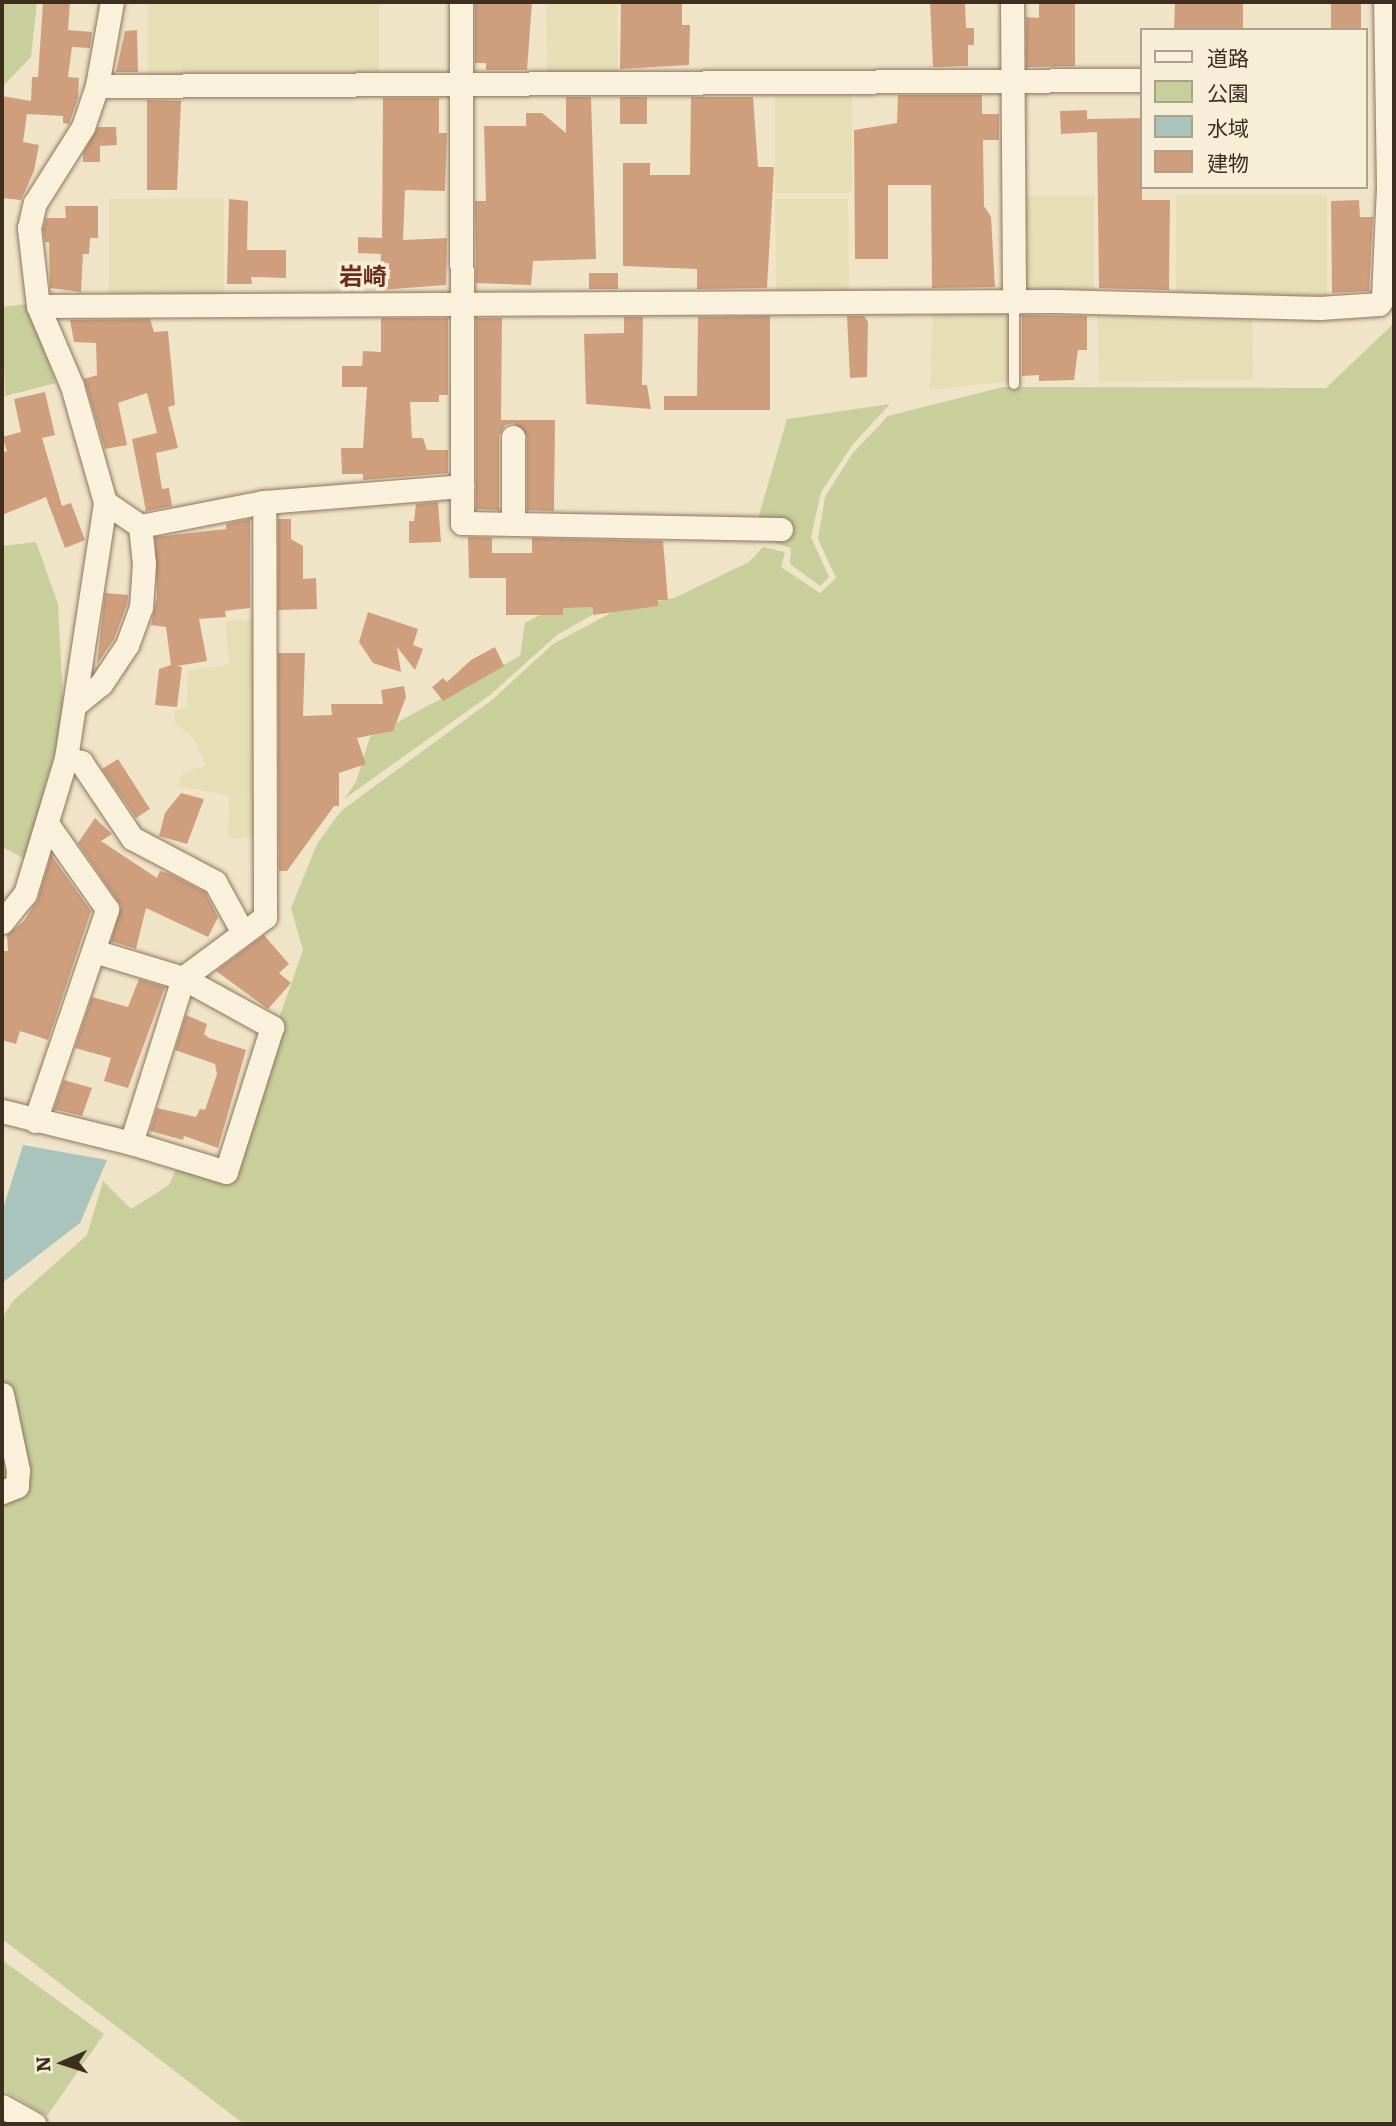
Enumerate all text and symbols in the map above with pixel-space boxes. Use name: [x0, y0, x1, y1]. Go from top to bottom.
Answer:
legend: [1140, 28, 1368, 189]
text: 道路: [1207, 41, 1249, 72]
text: 公園: [1207, 76, 1249, 107]
text: 水域: [1207, 111, 1249, 142]
text: 建物: [1207, 146, 1249, 177]
district label: 岩崎: [339, 261, 387, 289]
north arrow: [28, 2028, 98, 2098]
text: N: [28, 2055, 56, 2073]

